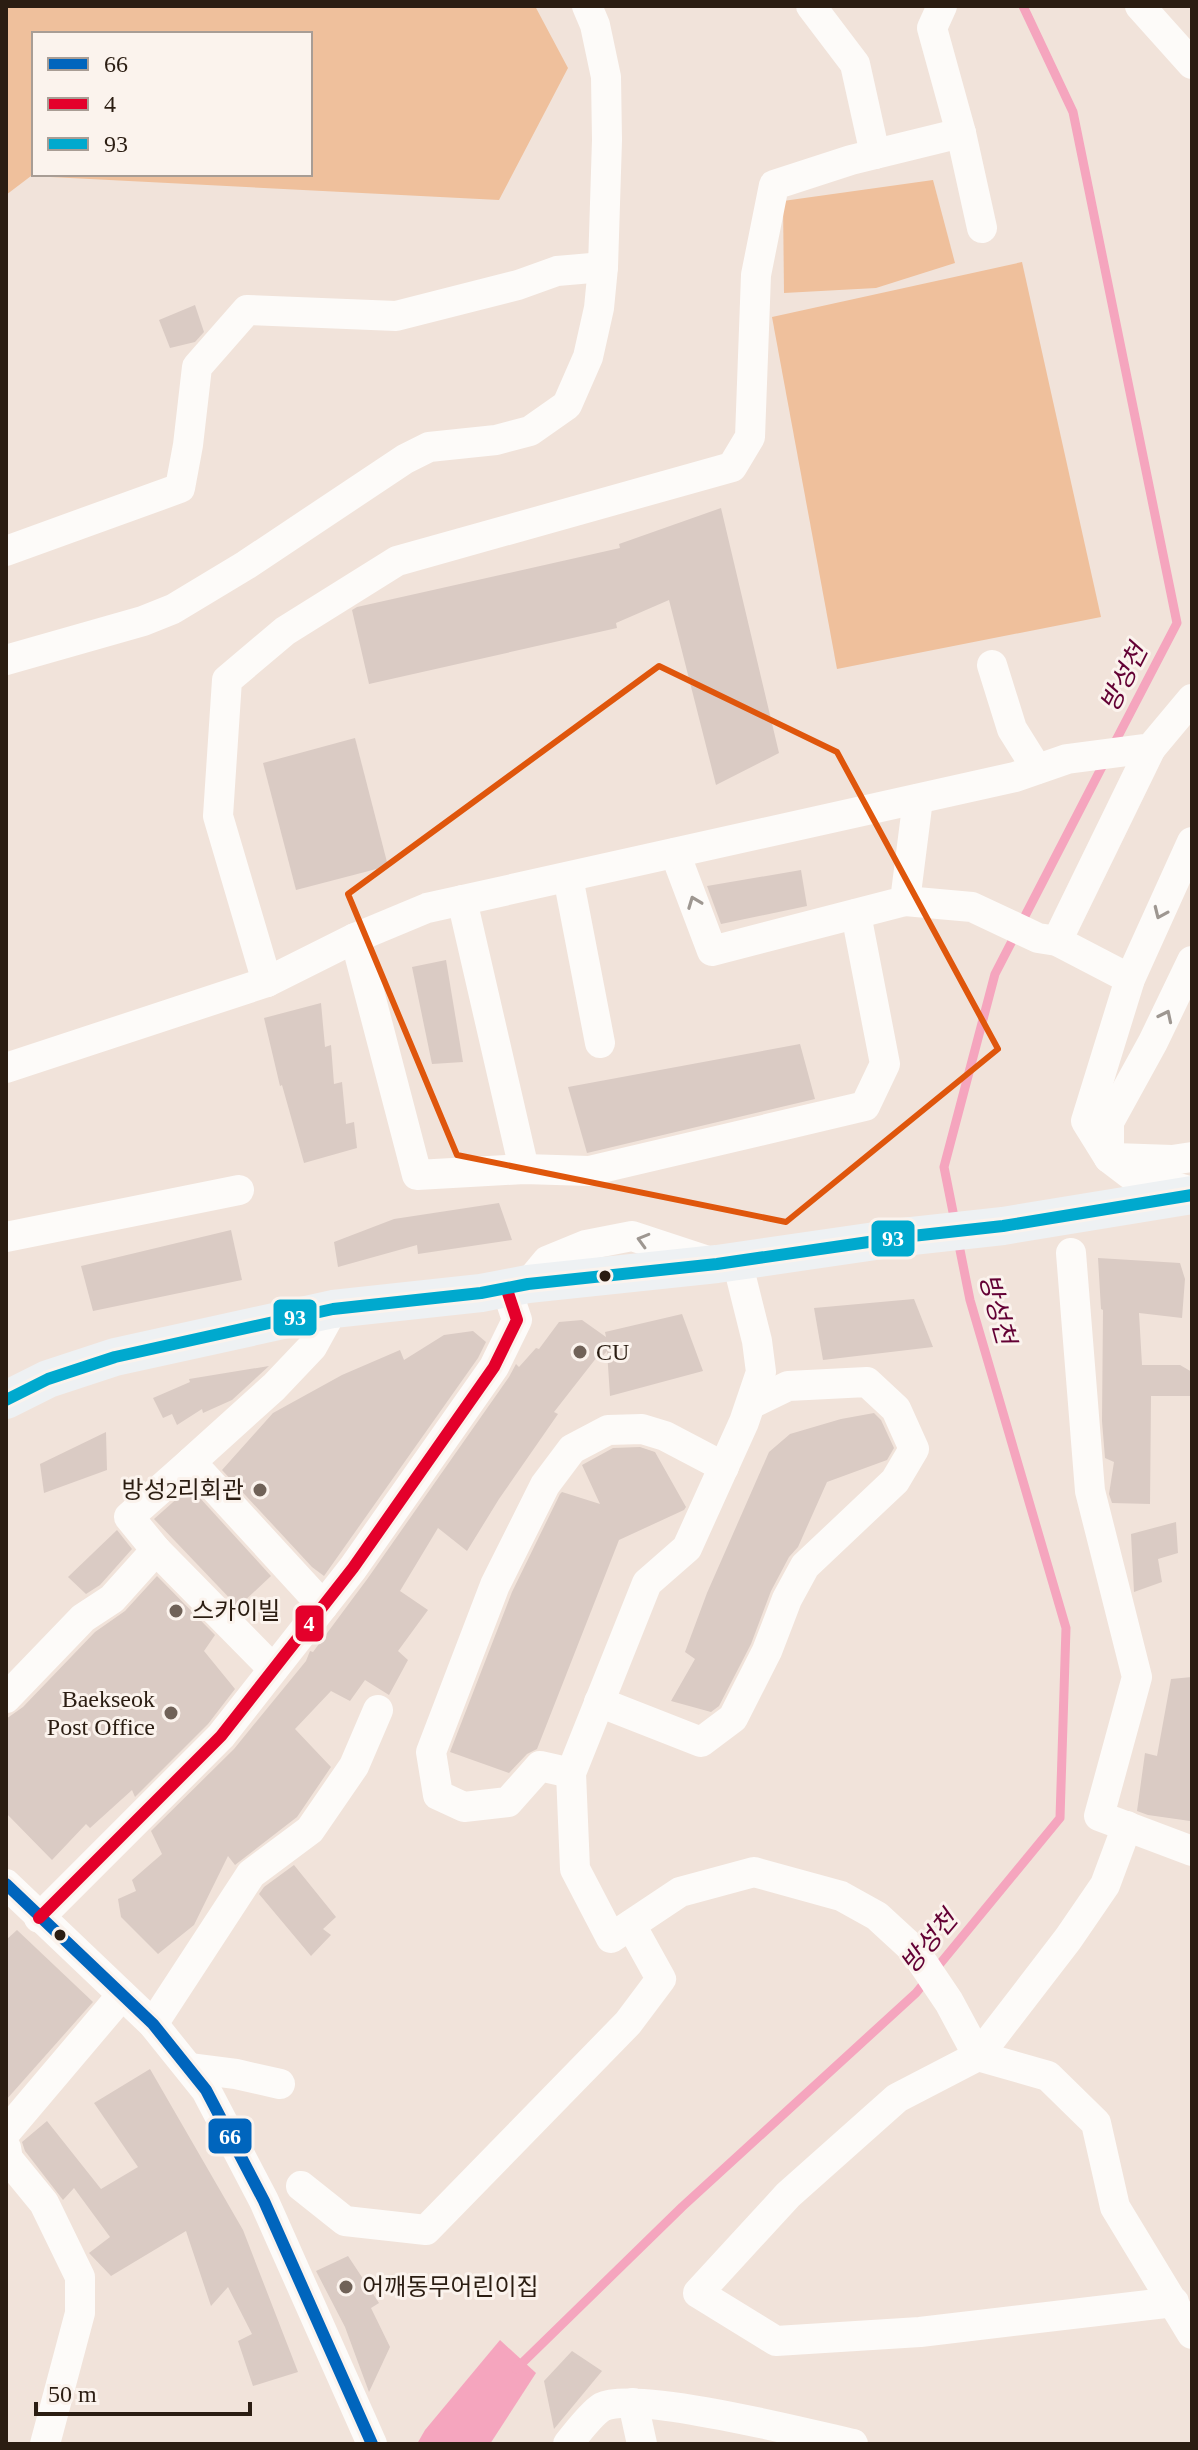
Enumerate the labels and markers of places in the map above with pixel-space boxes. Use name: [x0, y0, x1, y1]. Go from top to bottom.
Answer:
unlabelled marker: [597, 1268, 613, 1284]
place label: CU: [596, 1339, 629, 1365]
marker: CU: [571, 1343, 589, 1361]
place label: 방성2리회관: [122, 1477, 244, 1503]
marker: 방성2리회관: [251, 1481, 269, 1499]
place label: 스카이빌: [192, 1598, 280, 1624]
marker: 스카이빌: [167, 1602, 185, 1620]
place label: Baekseok Post Office: [47, 1686, 155, 1740]
marker: Baekseok Post Office: [162, 1704, 180, 1722]
unlabelled marker: [52, 1927, 68, 1943]
place label: 어깨동무어린이집: [362, 2274, 539, 2300]
marker: 어깨동무어린이집: [337, 2278, 355, 2296]

